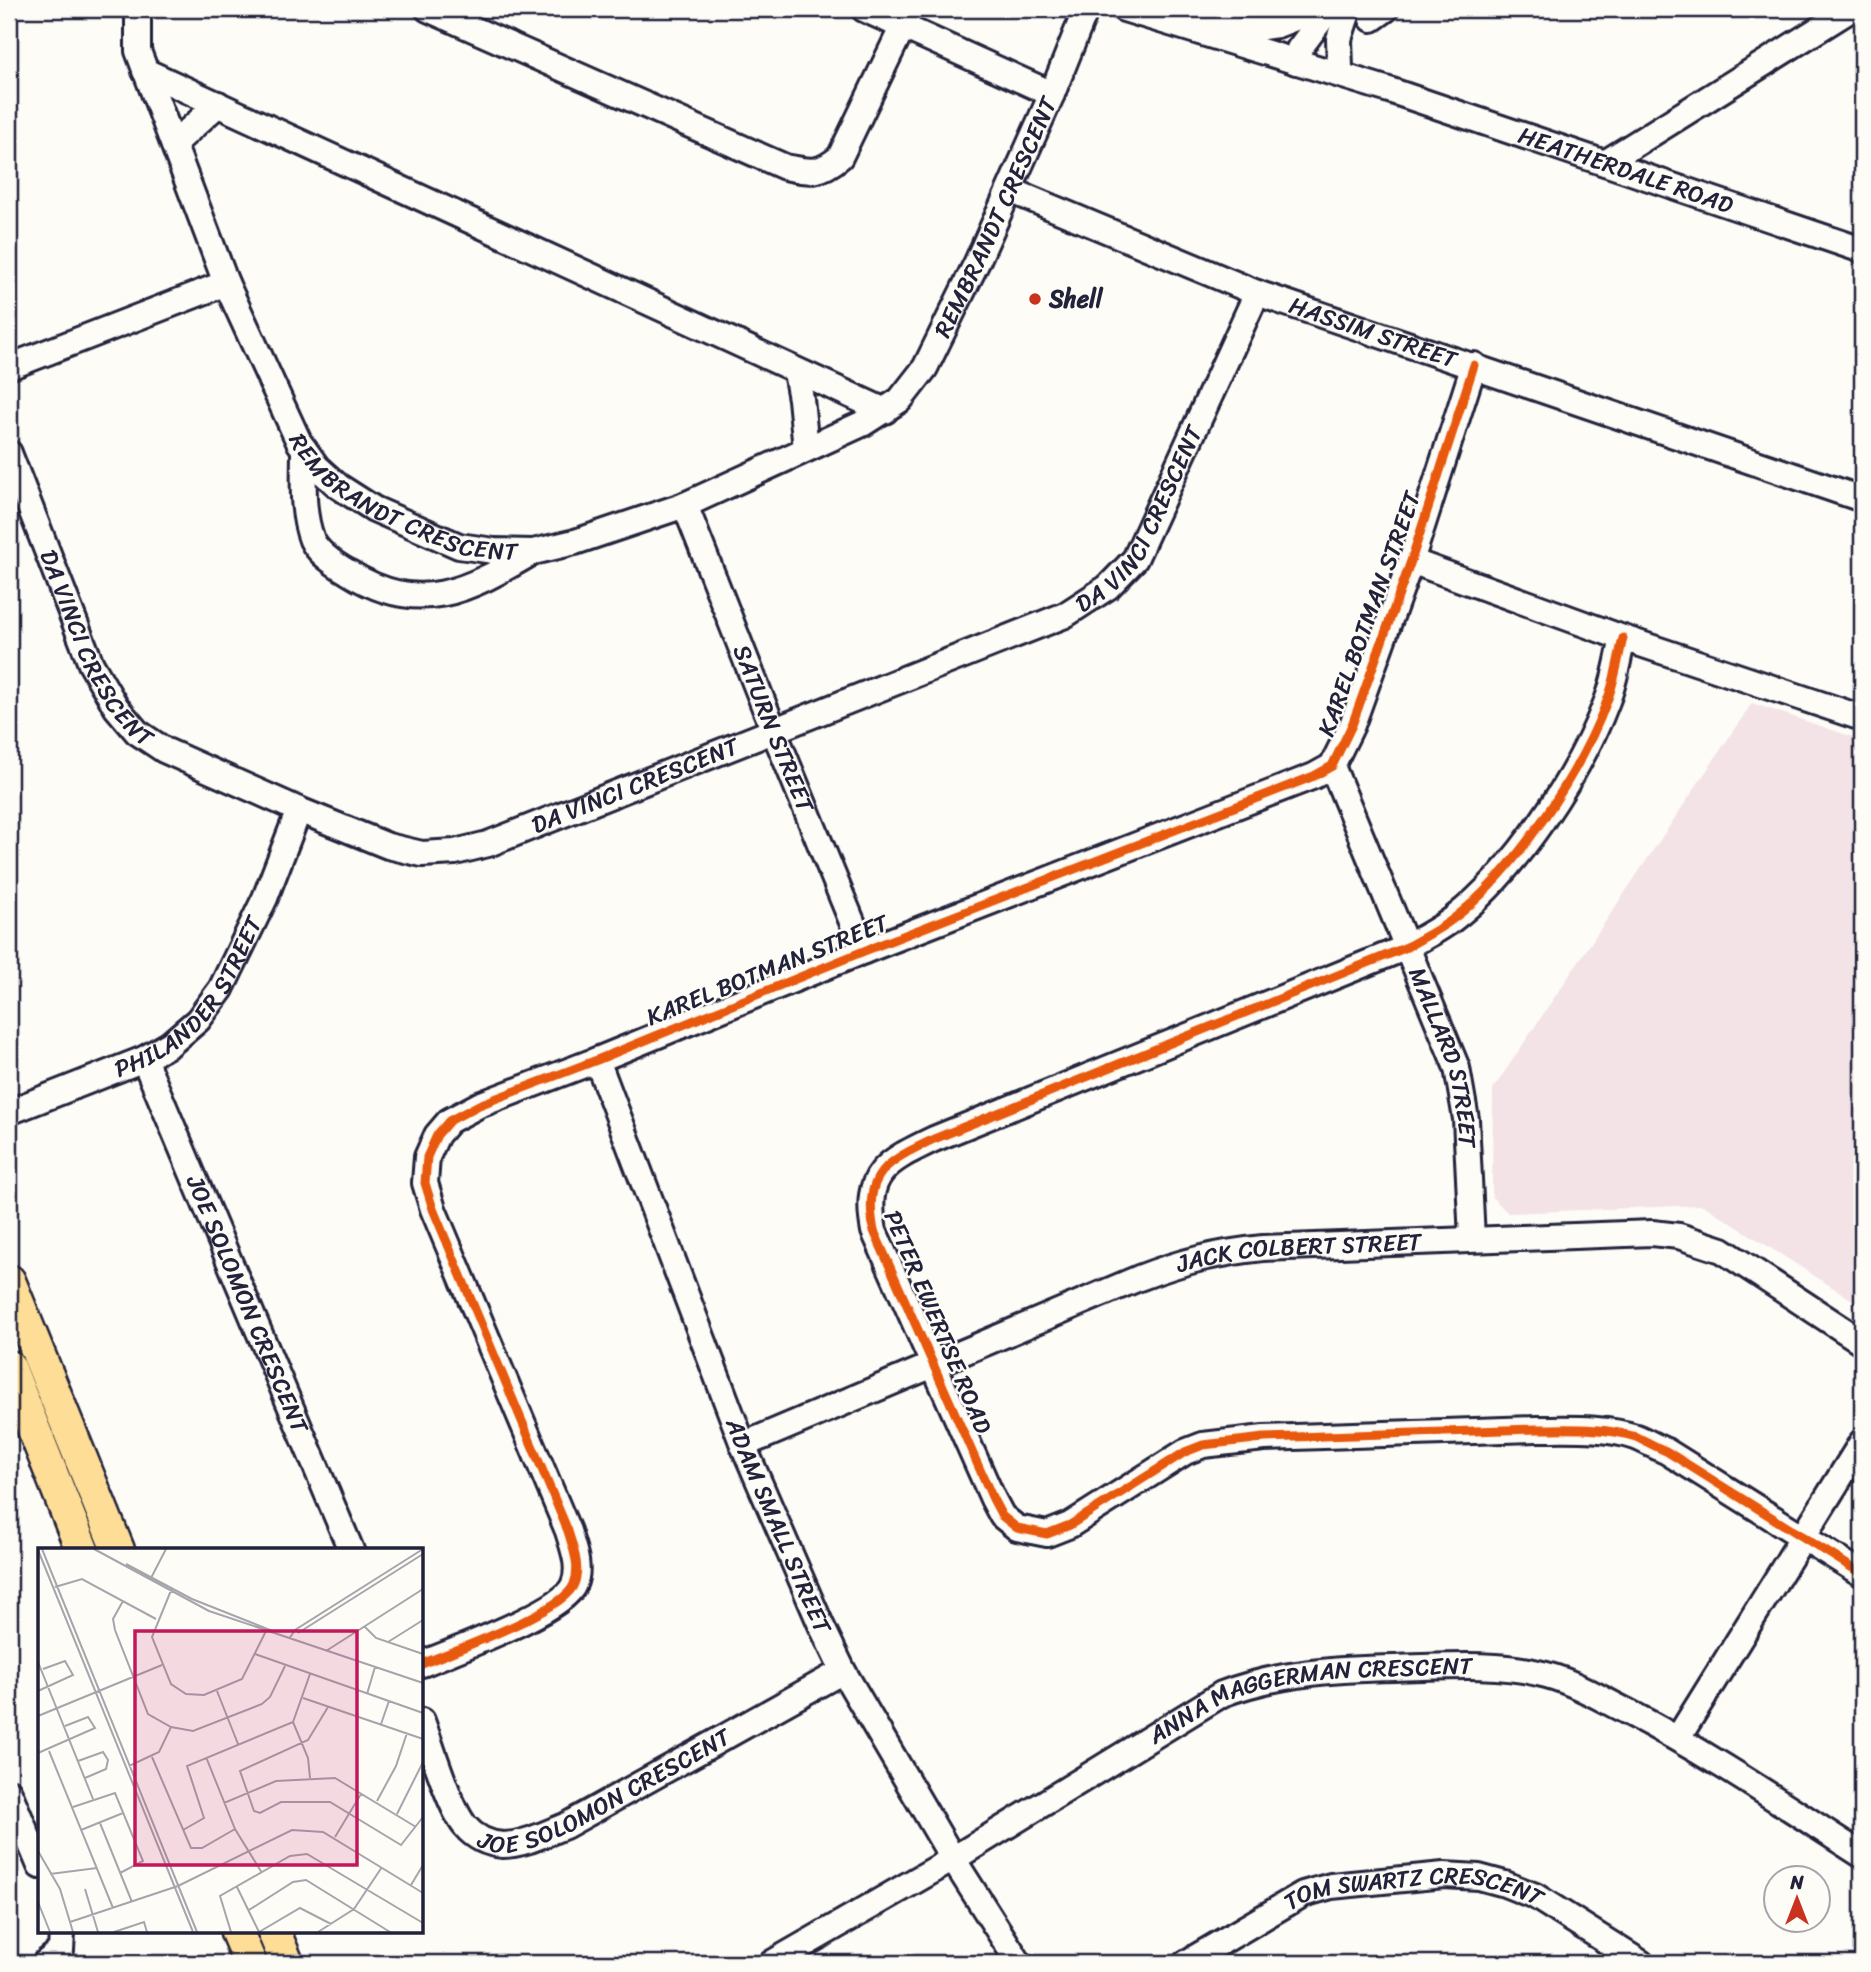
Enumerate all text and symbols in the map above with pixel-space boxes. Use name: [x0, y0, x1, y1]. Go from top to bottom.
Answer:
street label: REMBRANDT CRESCENT: [922, 88, 1070, 345]
street label: HEATHERDALE ROAD: [1513, 114, 1739, 226]
place label: Shell: [1048, 278, 1104, 320]
street label: HASSIM STREET: [1283, 284, 1464, 381]
marker: Shell: [1027, 291, 1043, 307]
street label: DA VINCI CRESCENT: [1066, 417, 1215, 624]
street label: REMBRANDT CRESCENT: [277, 426, 520, 573]
street label: KAREL BOTMAN STREET: [1305, 484, 1433, 742]
street label: DA VINCI CRESCENT: [27, 543, 163, 759]
street label: SATURN STREET: [721, 638, 826, 820]
street label: DA VINCI CRESCENT: [525, 725, 746, 846]
street label: KAREL BOTMAN STREET: [640, 902, 896, 1038]
street label: PHILANDER STREET: [108, 907, 275, 1090]
street label: MALLARD STREET: [1396, 960, 1488, 1150]
street label: JOE SOLOMON CRESCENT: [174, 1168, 321, 1441]
street label: PETER EWERTSE ROAD: [872, 1203, 1004, 1441]
street label: JACK COLBERT STREET: [1170, 1221, 1424, 1285]
street label: ADAM SMALL STREET: [713, 1411, 844, 1642]
inset map: [38, 1548, 424, 1934]
street label: ANNA MAGGERMAN CRESCENT: [1139, 1645, 1473, 1756]
street label: JOE SOLOMON CRESCENT: [470, 1716, 739, 1866]
text: TOM SWARTZ CRESCENT: [1275, 1854, 1554, 1922]
north arrow: [1762, 1864, 1832, 1934]
text: N: [1789, 1866, 1804, 1899]
street label: TOM SWARTZ CRESCENT: [1281, 1894, 1547, 1922]

